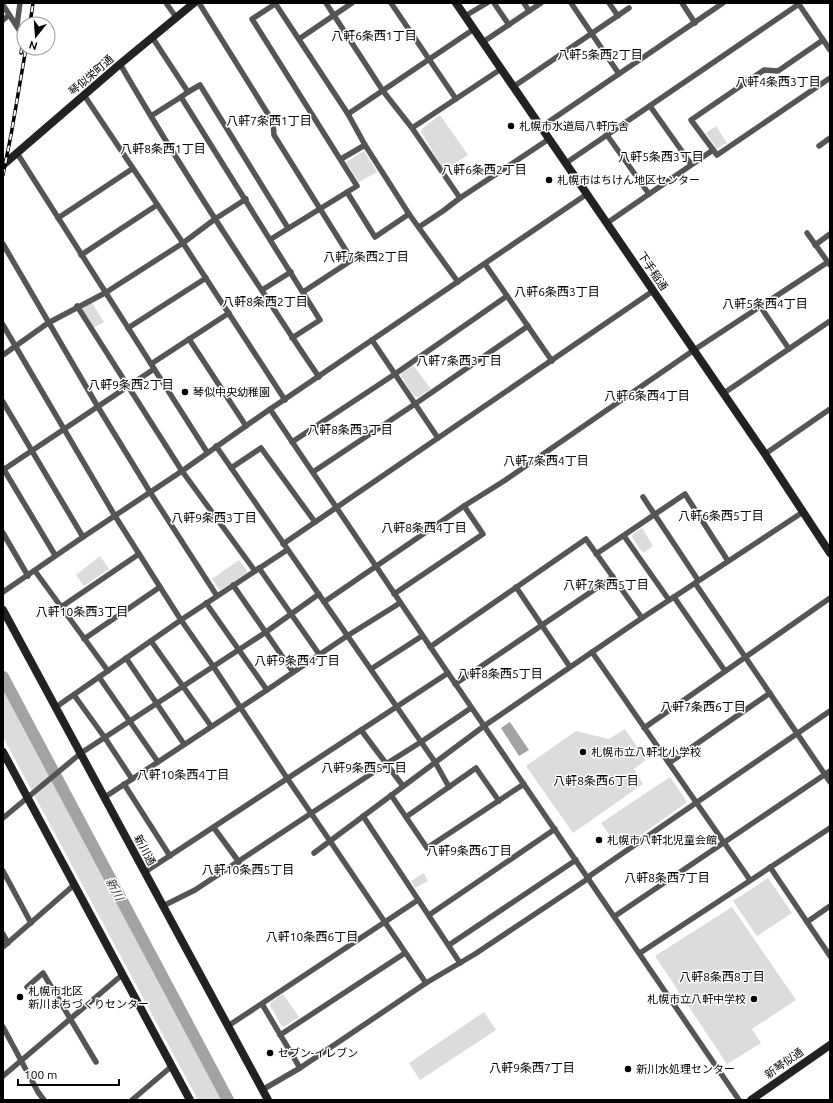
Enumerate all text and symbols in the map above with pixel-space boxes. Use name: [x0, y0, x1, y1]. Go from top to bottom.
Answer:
north arrow: [16, 16, 56, 56]
district label: 八軒6条西1丁目: [331, 29, 417, 42]
text: N: [27, 39, 39, 53]
district label: 八軒5条西2丁目: [557, 48, 643, 61]
street label: 琴似栄町通: [66, 52, 116, 98]
district label: 八軒4条西3丁目: [735, 75, 821, 88]
district label: 八軒7条西1丁目: [226, 114, 312, 127]
place label: 札幌市水道局八軒庁舎: [519, 120, 629, 132]
marker: 札幌市水道局八軒庁舎: [506, 121, 516, 131]
district label: 八軒8条西1丁目: [120, 142, 206, 155]
district label: 八軒5条西3丁目: [618, 150, 704, 163]
district label: 八軒6条西2丁目: [441, 163, 527, 176]
place label: 札幌市はちけん地区センター: [557, 174, 700, 186]
marker: 札幌市はちけん地区センター: [544, 175, 554, 185]
street label: 下手稲通: [636, 249, 670, 293]
district label: 八軒7条西2丁目: [323, 250, 409, 263]
district label: 八軒6条西3丁目: [514, 285, 600, 298]
district label: 八軒8条西2丁目: [222, 295, 308, 308]
district label: 八軒5条西4丁目: [722, 297, 808, 310]
district label: 八軒7条西3丁目: [416, 354, 502, 367]
district label: 八軒9条西2丁目: [88, 378, 174, 391]
place label: 琴似中央幼稚園: [193, 386, 270, 398]
marker: 琴似中央幼稚園: [180, 387, 190, 397]
district label: 八軒6条西4丁目: [604, 389, 690, 402]
district label: 八軒8条西3丁目: [307, 423, 393, 436]
district label: 八軒7条西4丁目: [503, 454, 589, 467]
district label: 八軒6条西5丁目: [678, 509, 764, 522]
district label: 八軒9条西3丁目: [171, 511, 257, 524]
district label: 八軒8条西4丁目: [381, 521, 467, 534]
district label: 八軒7条西5丁目: [563, 578, 649, 591]
district label: 八軒10条西3丁目: [36, 605, 128, 618]
district label: 八軒9条西4丁目: [254, 654, 340, 667]
district label: 八軒8条西5丁目: [457, 667, 543, 680]
district label: 八軒7条西6丁目: [660, 700, 746, 713]
place label: 札幌市立八軒北小学校: [591, 746, 701, 758]
marker: 札幌市立八軒北小学校: [578, 747, 588, 757]
district label: 八軒9条西5丁目: [321, 761, 407, 774]
district label: 八軒10条西4丁目: [137, 768, 229, 781]
district label: 八軒8条西6丁目: [553, 774, 639, 787]
street label: 新川通: [132, 833, 158, 867]
place label: 札幌市八軒北児童会館: [607, 834, 717, 846]
marker: 札幌市八軒北児童会館: [594, 835, 604, 845]
district label: 八軒9条西6丁目: [426, 844, 512, 857]
district label: 八軒10条西5丁目: [202, 863, 294, 876]
district label: 八軒8条西7丁目: [624, 871, 710, 884]
water label: 新川: [104, 875, 127, 904]
district label: 八軒10条西6丁目: [266, 930, 358, 943]
district label: 八軒8条西8丁目: [679, 970, 765, 983]
place label: 札幌市北区 新川まちづくりセンター: [28, 985, 149, 1010]
marker: 札幌市北区 新川まちづくりセンター: [15, 992, 25, 1002]
place label: 札幌市立八軒中学校: [647, 993, 746, 1005]
marker: 札幌市立八軒中学校: [749, 994, 759, 1004]
street label: 新琴似通: [763, 1045, 805, 1081]
place label: セブン-イレブン: [278, 1047, 358, 1059]
marker: セブン-イレブン: [265, 1048, 275, 1058]
scale bar: [18, 1061, 119, 1087]
district label: 八軒9条西7丁目: [489, 1061, 575, 1074]
place label: 新川水処理センター: [636, 1063, 735, 1075]
marker: 新川水処理センター: [623, 1064, 633, 1074]
text: 100 m: [24, 1068, 57, 1081]

